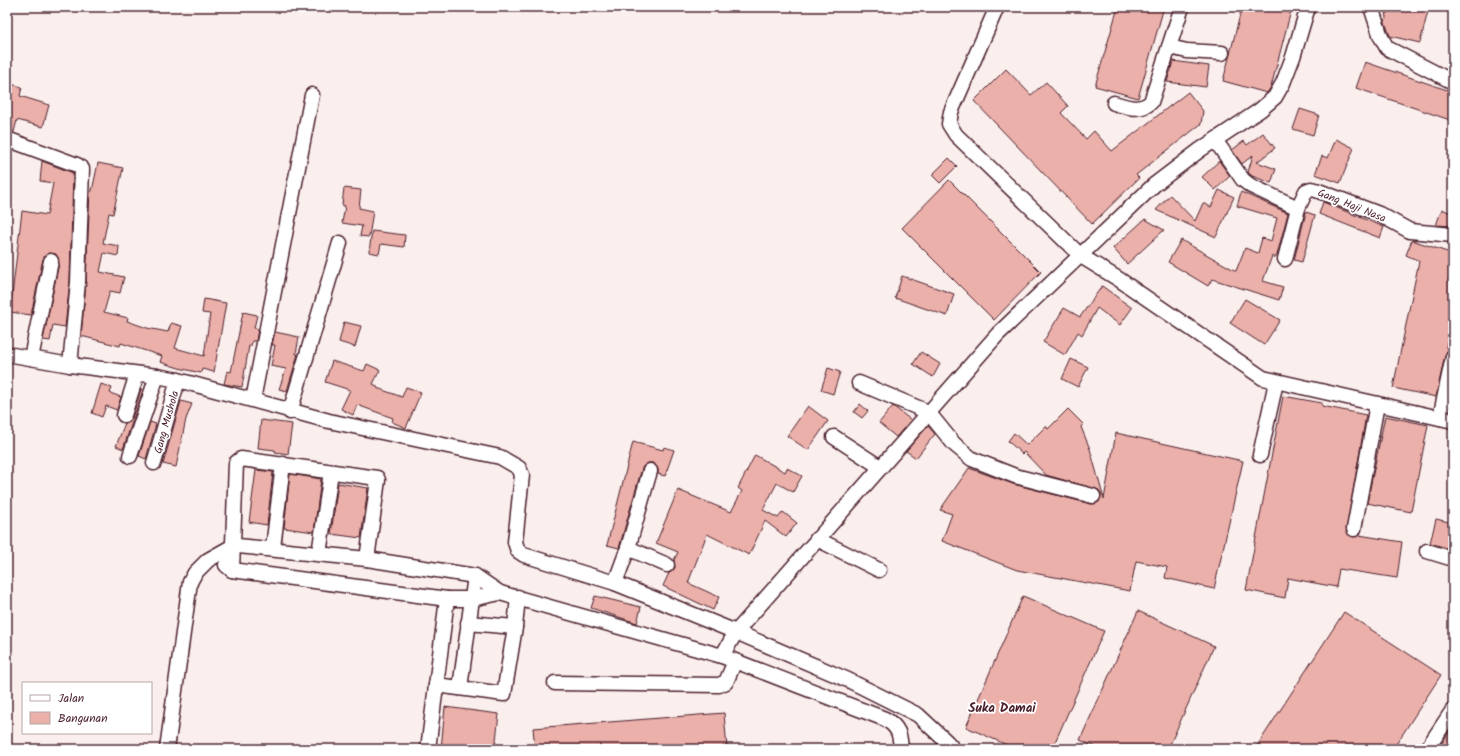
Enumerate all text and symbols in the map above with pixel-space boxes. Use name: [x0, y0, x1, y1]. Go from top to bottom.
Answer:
street label: Gang Haji Nasa: [1315, 184, 1388, 228]
street label: Gang Mushola: [149, 389, 185, 456]
legend: [22, 682, 152, 734]
text: Jalan: [58, 689, 84, 708]
district label: Suka Damai: [968, 698, 1036, 719]
text: Bangunan: [58, 709, 108, 728]

